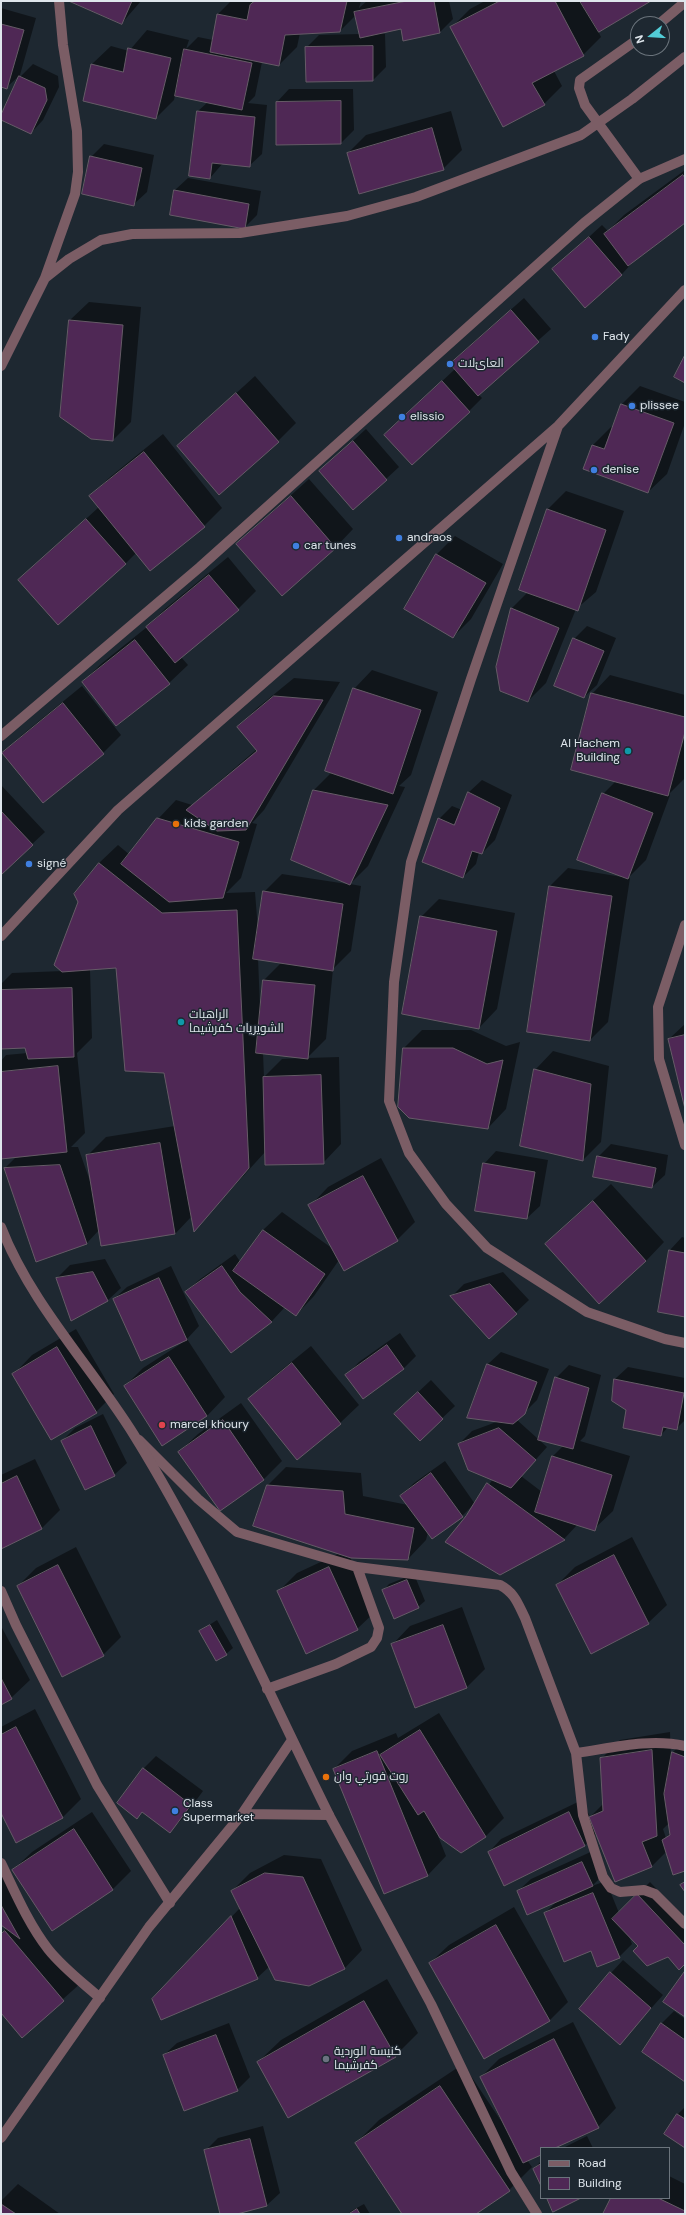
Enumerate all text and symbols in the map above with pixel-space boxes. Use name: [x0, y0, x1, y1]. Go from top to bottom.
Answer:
north arrow: [630, 16, 670, 56]
text: N: [632, 33, 647, 45]
place label: Fady: [603, 330, 630, 344]
marker: Fady: [590, 332, 600, 342]
place label: العائﻻت: [458, 357, 504, 371]
marker: العائﻻت: [445, 359, 455, 369]
place label: plissee: [640, 399, 679, 413]
marker: plissee: [627, 401, 637, 411]
place label: elissio: [410, 410, 444, 424]
marker: elissio: [397, 412, 407, 422]
place label: denise: [602, 463, 639, 477]
marker: denise: [589, 465, 599, 475]
place label: andraos: [407, 531, 452, 545]
marker: andraos: [394, 533, 404, 543]
place label: car tunes: [304, 539, 356, 553]
marker: car tunes: [291, 541, 301, 551]
place label: Al Hachem Building: [560, 737, 620, 765]
marker: Al Hachem Building: [623, 746, 633, 756]
place label: kids garden: [184, 817, 248, 831]
marker: kids garden: [171, 819, 181, 829]
place label: signé: [37, 857, 66, 871]
marker: signé: [24, 859, 34, 869]
place label: الراهبات الشويريات كفرشيما: [189, 1008, 284, 1036]
marker: الراهبات الشويريات كفرشيما: [176, 1017, 186, 1027]
place label: marcel khoury: [170, 1418, 249, 1432]
marker: marcel khoury: [157, 1420, 167, 1430]
place label: روت فورتي وان: [334, 1770, 409, 1784]
marker: روت فورتي وان: [321, 1772, 331, 1782]
place label: Class Supermarket: [183, 1797, 254, 1825]
marker: Class Supermarket: [170, 1806, 180, 1816]
place label: كنيسة الوردية كفرشيما: [334, 2045, 402, 2073]
marker: كنيسة الوردية كفرشيما: [321, 2054, 331, 2064]
legend: [540, 2147, 670, 2199]
text: Road: [578, 2155, 606, 2171]
text: Building: [578, 2175, 622, 2191]

